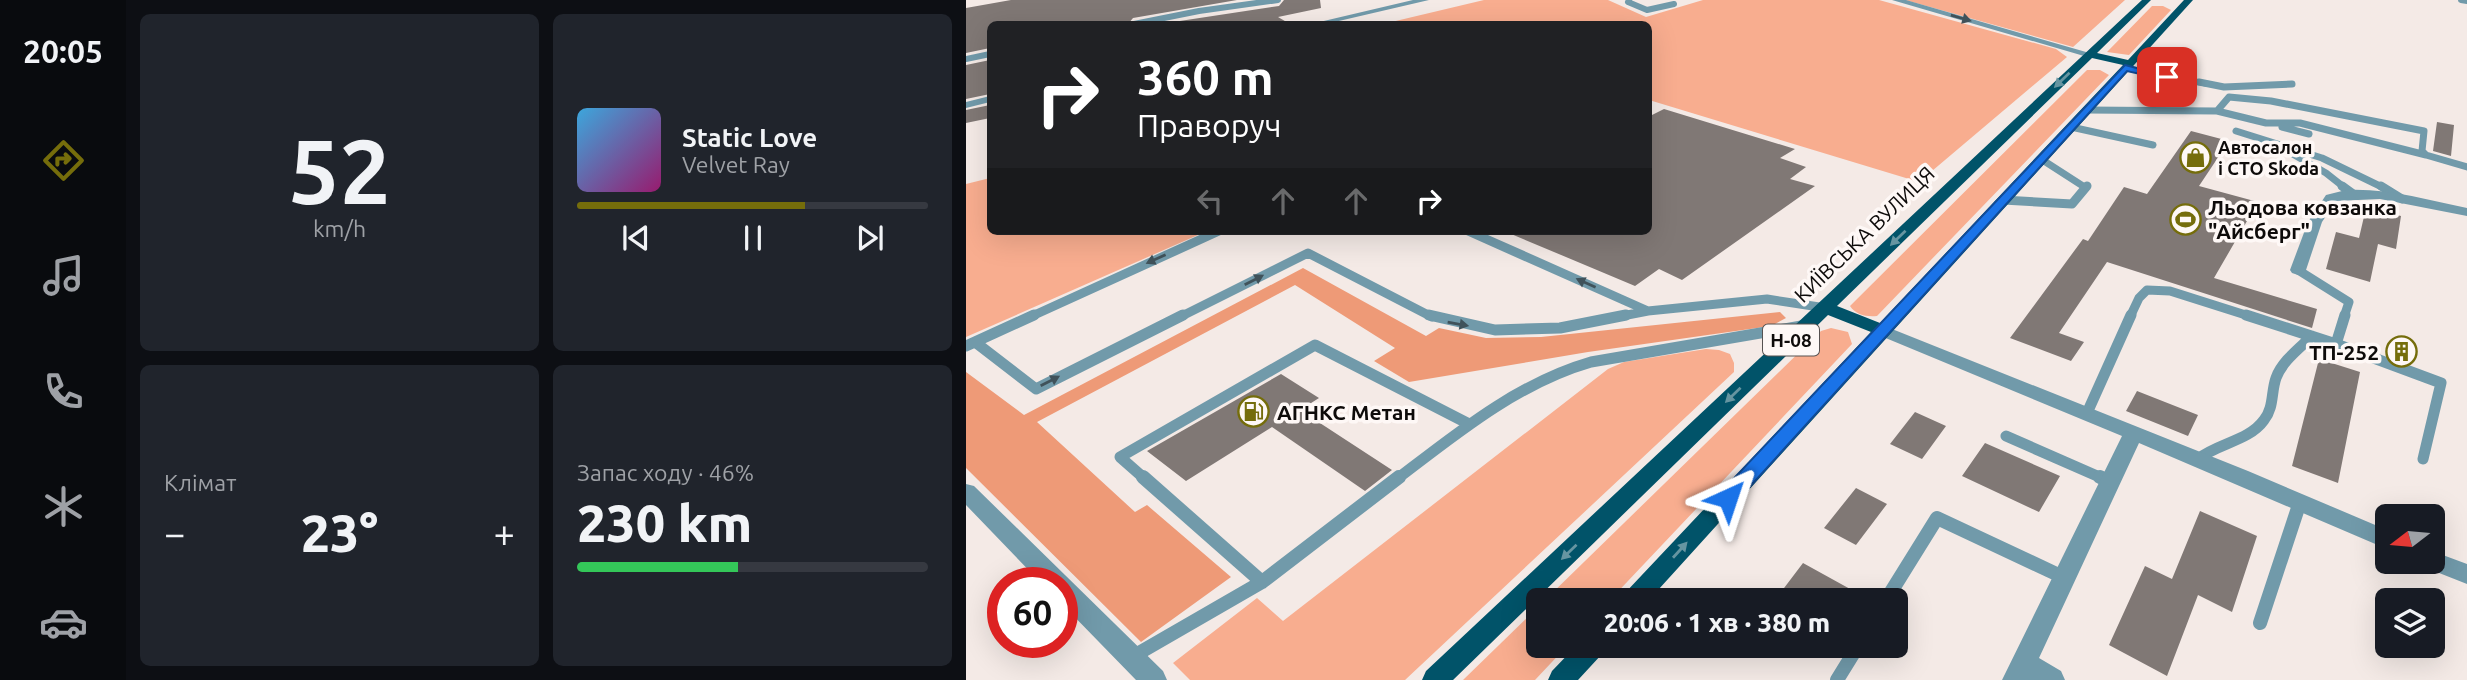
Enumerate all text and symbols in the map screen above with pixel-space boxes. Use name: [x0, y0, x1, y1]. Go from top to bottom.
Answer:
one-way arrow: [1951, 14, 1972, 24]
text: 20:05: [23, 33, 103, 69]
pin: [2137, 47, 2197, 107]
icon: right: [1022, 49, 1113, 140]
text: 360 m: [1137, 49, 1274, 104]
icon: arrive: [2148, 58, 2186, 96]
one-way arrow: [2053, 71, 2070, 88]
text: Праворуч: [1137, 107, 1282, 143]
text: 52: [288, 119, 391, 221]
text: Static Love: [682, 123, 817, 152]
icon: directions: [39, 136, 88, 185]
place label: Автосалон і СТО Skoda: [2218, 137, 2319, 178]
shop icon: Автосалон і СТО Skoda: [2178, 140, 2212, 174]
text: Velvet Ray: [682, 152, 790, 177]
street label: КИЇВСЬКА ВУЛИЦЯ: [1789, 161, 1939, 307]
icon: left: [1191, 182, 1229, 220]
icon: ahead: [1264, 182, 1302, 220]
icon: ahead: [1337, 182, 1375, 220]
icon: right: [1410, 182, 1448, 220]
place label: Льодова ковзанка "Айсберг": [2208, 195, 2397, 243]
sports icon: Льодова ковзанка "Айсберг": [2168, 202, 2202, 236]
text: km/h: [313, 216, 366, 241]
icon: previous: [617, 219, 655, 257]
icon: pause: [734, 219, 772, 257]
icon: next: [851, 219, 889, 257]
one-way arrow: [1890, 230, 1907, 246]
icon: music: [39, 251, 88, 300]
one-way arrow: [1146, 254, 1167, 265]
one-way arrow: [1244, 274, 1264, 285]
one-way arrow: [1576, 277, 1596, 289]
one-way arrow: [1447, 318, 1469, 329]
road number: Н-08: [1763, 324, 1819, 356]
building icon: ТП-252: [2385, 335, 2419, 369]
place label: ТП-252: [2309, 340, 2379, 364]
icon: phone: [39, 367, 88, 416]
one-way arrow: [1040, 376, 1060, 387]
one-way arrow: [1725, 386, 1742, 402]
fuel station icon: АГНКС Метан: [1237, 395, 1271, 429]
place label: АГНКС Метан: [1277, 400, 1416, 424]
text: Запас ходу · 46%: [577, 460, 754, 485]
position arrow: [1691, 461, 1765, 535]
text: Клімат: [164, 470, 236, 495]
icon: climate: [39, 482, 88, 531]
text: 230 km: [577, 494, 752, 552]
text: 23°: [301, 504, 378, 562]
north arrow: [2375, 504, 2445, 574]
map controls: [2375, 504, 2445, 658]
text: −: [164, 512, 185, 554]
text: +: [494, 512, 515, 554]
one-way arrow: [1672, 542, 1688, 559]
one-way arrow: [1560, 544, 1578, 560]
speed limit sign: 60: [987, 567, 1078, 658]
button: layers: [2375, 588, 2445, 658]
icon: car: [39, 598, 88, 647]
text: 20:06 · 1 хв · 380 m: [1604, 608, 1830, 637]

